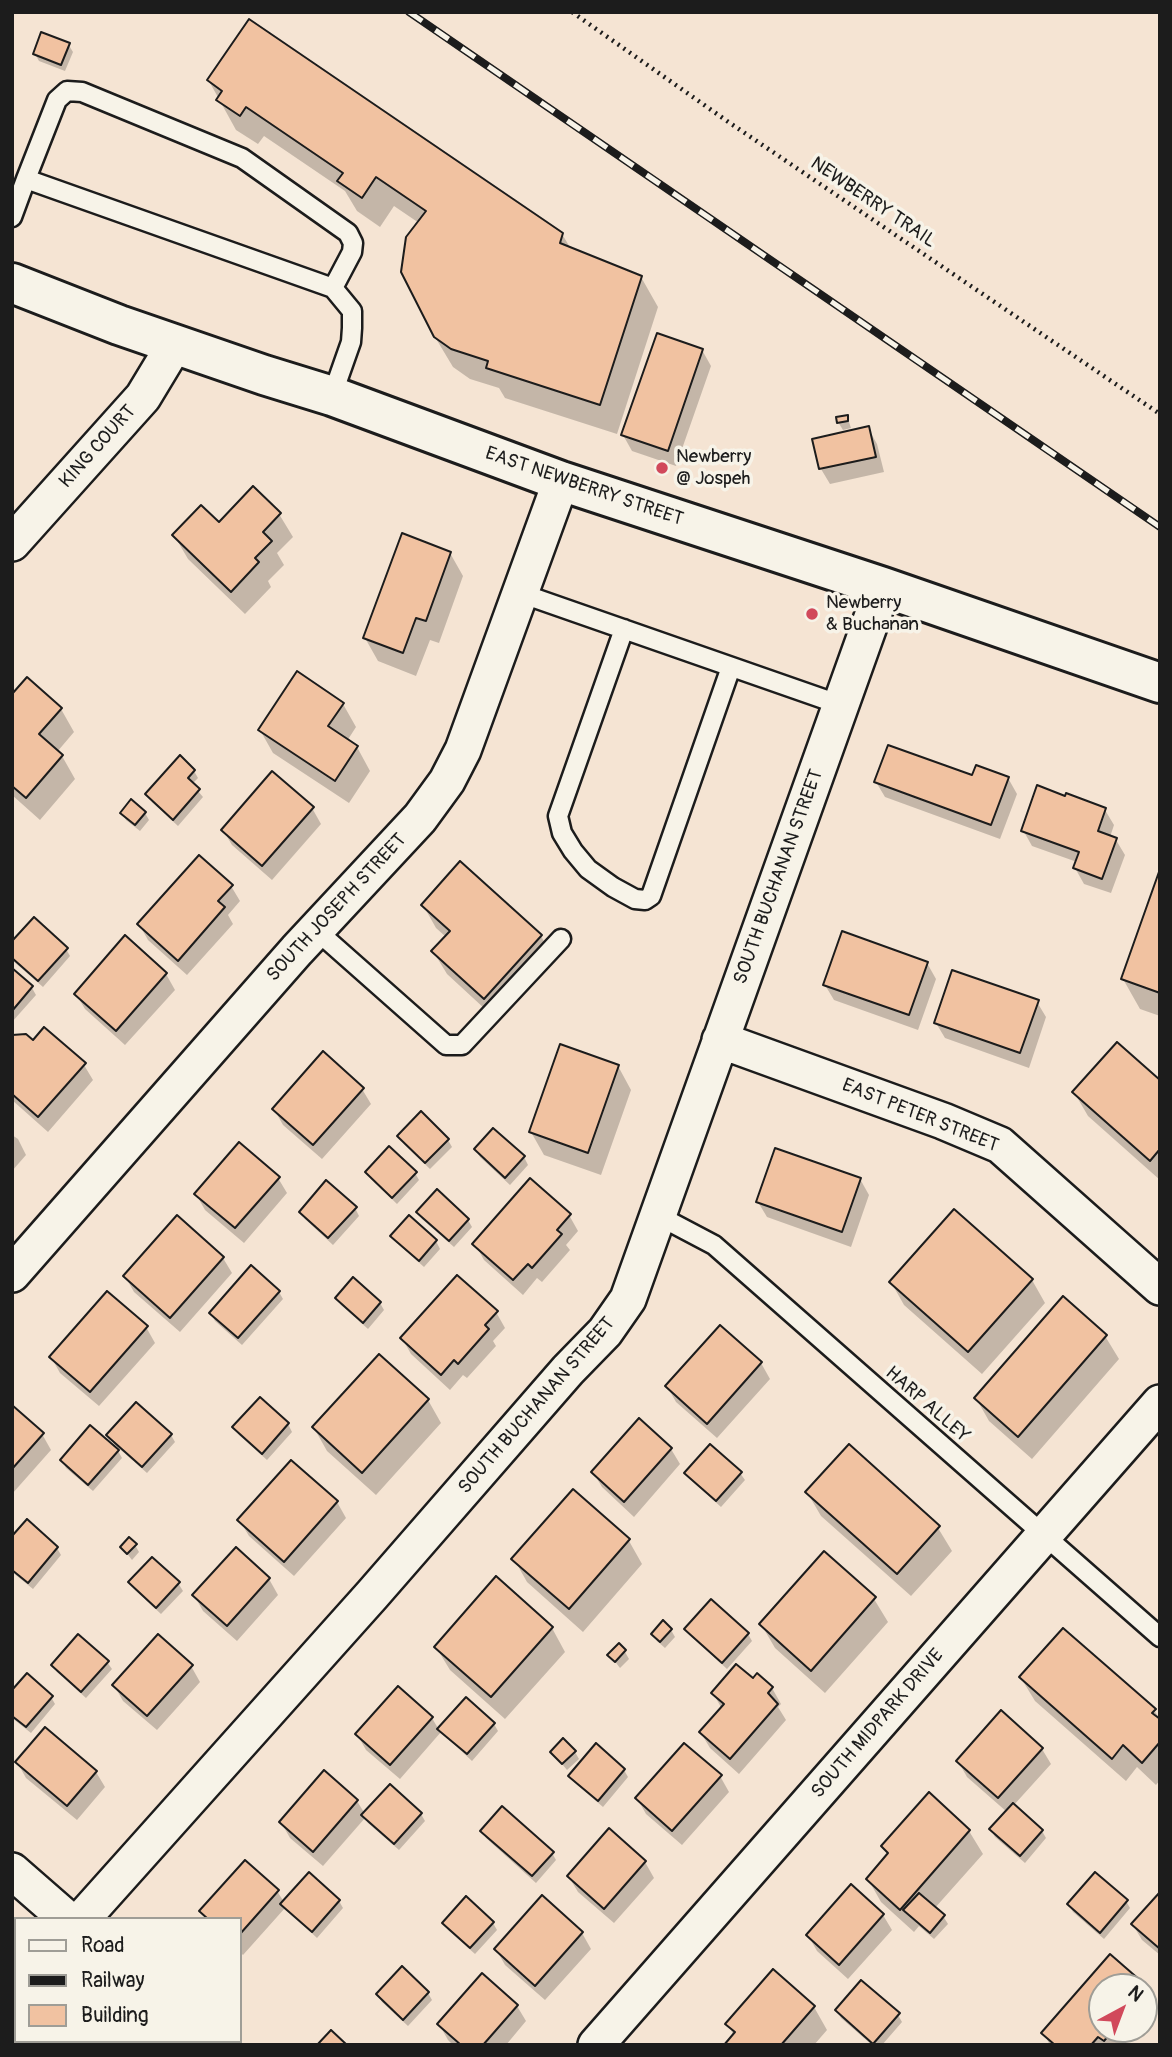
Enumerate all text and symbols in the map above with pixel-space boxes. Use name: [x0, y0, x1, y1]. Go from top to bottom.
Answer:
street label: NEWBERRY TRAIL: [806, 153, 940, 253]
street label: KING COURT: [55, 401, 141, 493]
street label: EAST NEWBERRY STREET: [482, 442, 686, 532]
place label: Newberry @ Jospeh: [676, 446, 751, 490]
marker: Newberry @ Jospeh: [654, 460, 670, 476]
place label: Newberry & Buchanan: [826, 592, 919, 636]
marker: Newberry & Buchanan: [804, 606, 820, 622]
street label: SOUTH BUCHANAN STREET: [729, 766, 829, 988]
street label: SOUTH JOSEPH STREET: [262, 829, 412, 987]
street label: EAST PETER STREET: [838, 1074, 1002, 1158]
street label: SOUTH BUCHANAN STREET: [454, 1313, 620, 1499]
street label: HARP ALLEY: [880, 1362, 974, 1448]
street label: SOUTH MIDPARK DRIVE: [807, 1645, 949, 1803]
legend: [14, 1917, 242, 2043]
text: Road: [81, 1932, 125, 1959]
text: Railway: [81, 1967, 145, 1994]
north arrow: [1088, 1973, 1158, 2043]
text: N: [1123, 1980, 1148, 2007]
text: Building: [81, 2002, 148, 2029]

